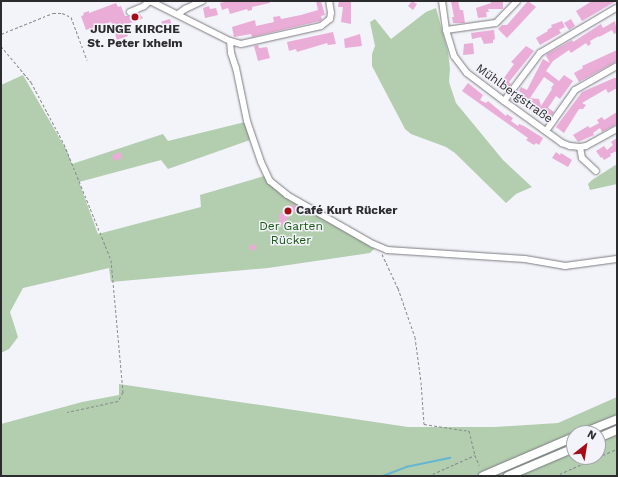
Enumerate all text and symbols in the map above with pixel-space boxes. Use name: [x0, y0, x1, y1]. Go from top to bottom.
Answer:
marker: JUNGE KIRCHE St. Peter Ixheim: [130, 12, 140, 22]
place label: JUNGE KIRCHE St. Peter Ixheim: [87, 23, 183, 51]
street label: Mühlbergstraße: [473, 61, 555, 127]
place label: Café Kurt Rücker: [296, 204, 397, 218]
marker: Café Kurt Rücker: [283, 206, 293, 216]
park label: Der Garten Rücker: [259, 220, 323, 248]
north arrow: [566, 425, 606, 465]
text: N: [585, 427, 599, 443]

